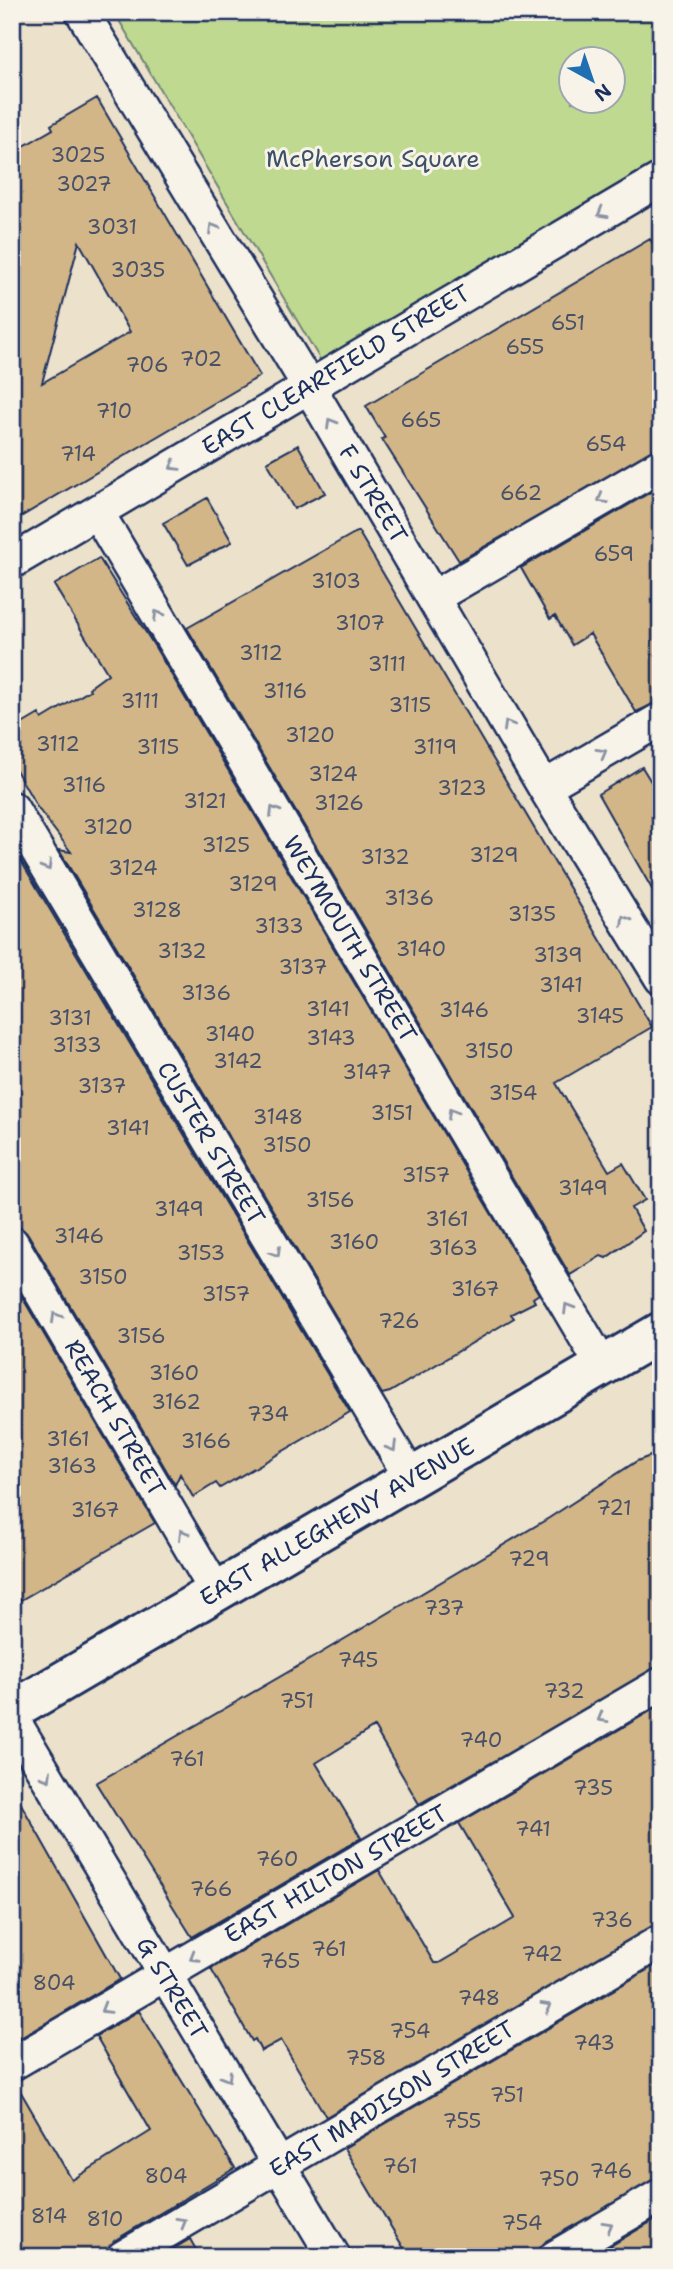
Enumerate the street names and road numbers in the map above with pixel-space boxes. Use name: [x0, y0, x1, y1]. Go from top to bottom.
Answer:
street label: EAST CLEARFIELD STREET: [196, 277, 476, 463]
street label: F STREET: [331, 439, 415, 549]
street label: WEYMOUTH STREET: [276, 830, 425, 1049]
street label: CUSTER STREET: [150, 1055, 273, 1231]
street label: REACH STREET: [57, 1334, 173, 1502]
street label: EAST ALLEGHENY AVENUE: [194, 1430, 480, 1614]
street label: EAST HILTON STREET: [219, 1797, 454, 1951]
street label: G STREET: [129, 1931, 215, 2045]
street label: EAST MADISON STREET: [263, 2013, 521, 2185]

